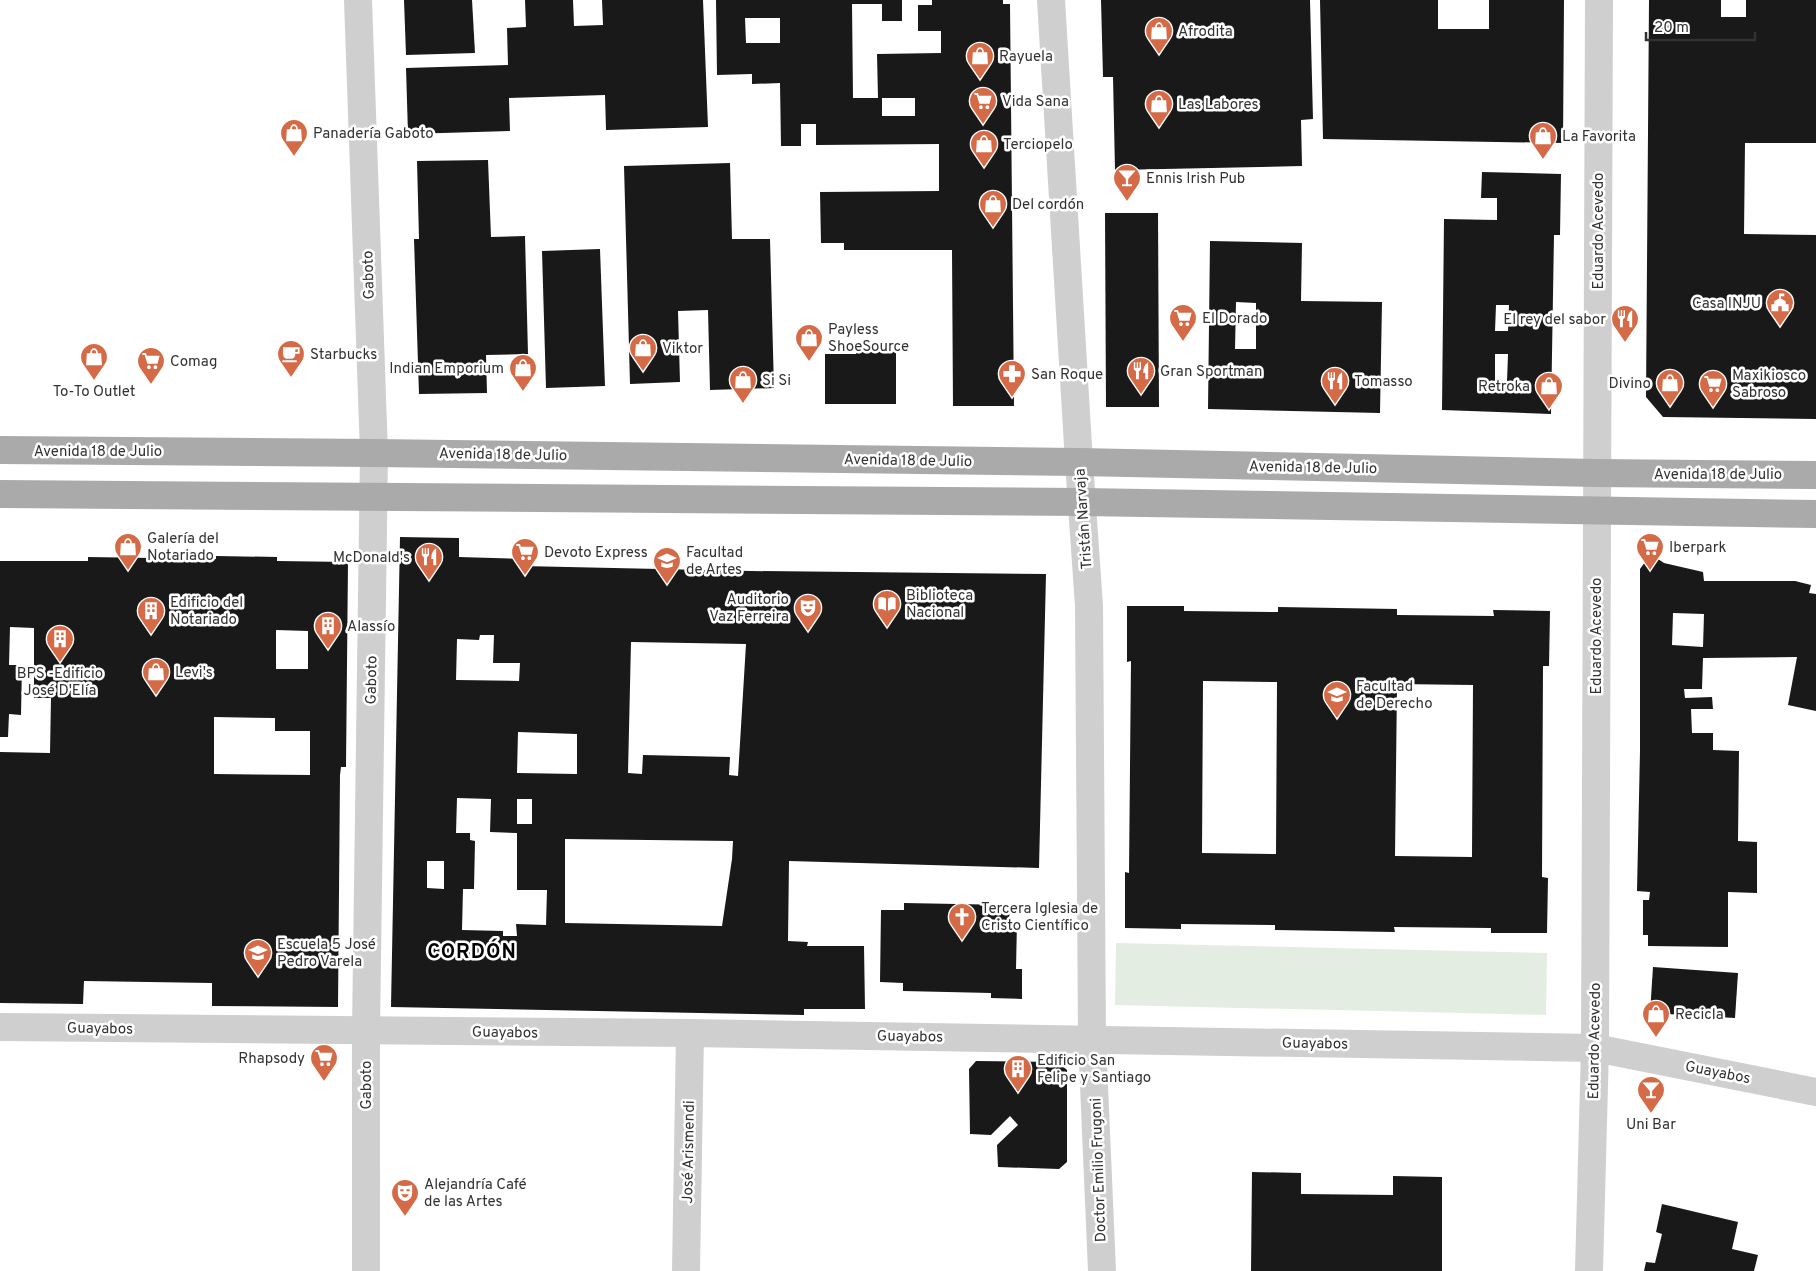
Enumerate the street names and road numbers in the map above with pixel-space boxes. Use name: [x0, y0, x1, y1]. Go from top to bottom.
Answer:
street label: Eduardo Acevedo: [1590, 173, 1609, 289]
street label: Gaboto: [359, 250, 380, 300]
street label: Avenida 18 de Julio: [34, 443, 162, 462]
street label: Avenida 18 de Julio: [439, 445, 567, 466]
street label: Avenida 18 de Julio: [844, 451, 972, 472]
street label: Avenida 18 de Julio: [1249, 458, 1377, 479]
street label: Avenida 18 de Julio: [1654, 466, 1782, 485]
street label: Tristán Narvaja: [1071, 468, 1097, 570]
street label: Eduardo Acevedo: [1588, 578, 1607, 694]
street label: Gaboto: [363, 655, 382, 705]
street label: Eduardo Acevedo: [1585, 982, 1606, 1100]
street label: Guayabos: [67, 1019, 133, 1040]
street label: Guayabos: [472, 1023, 538, 1044]
street label: Guayabos: [877, 1027, 943, 1048]
street label: Guayabos: [1282, 1034, 1348, 1055]
street label: Guayabos: [1683, 1058, 1752, 1089]
street label: Gaboto: [358, 1061, 377, 1110]
street label: Doctor Emilio Frugoni: [1087, 1097, 1112, 1243]
street label: José Arismendi: [679, 1100, 700, 1204]

